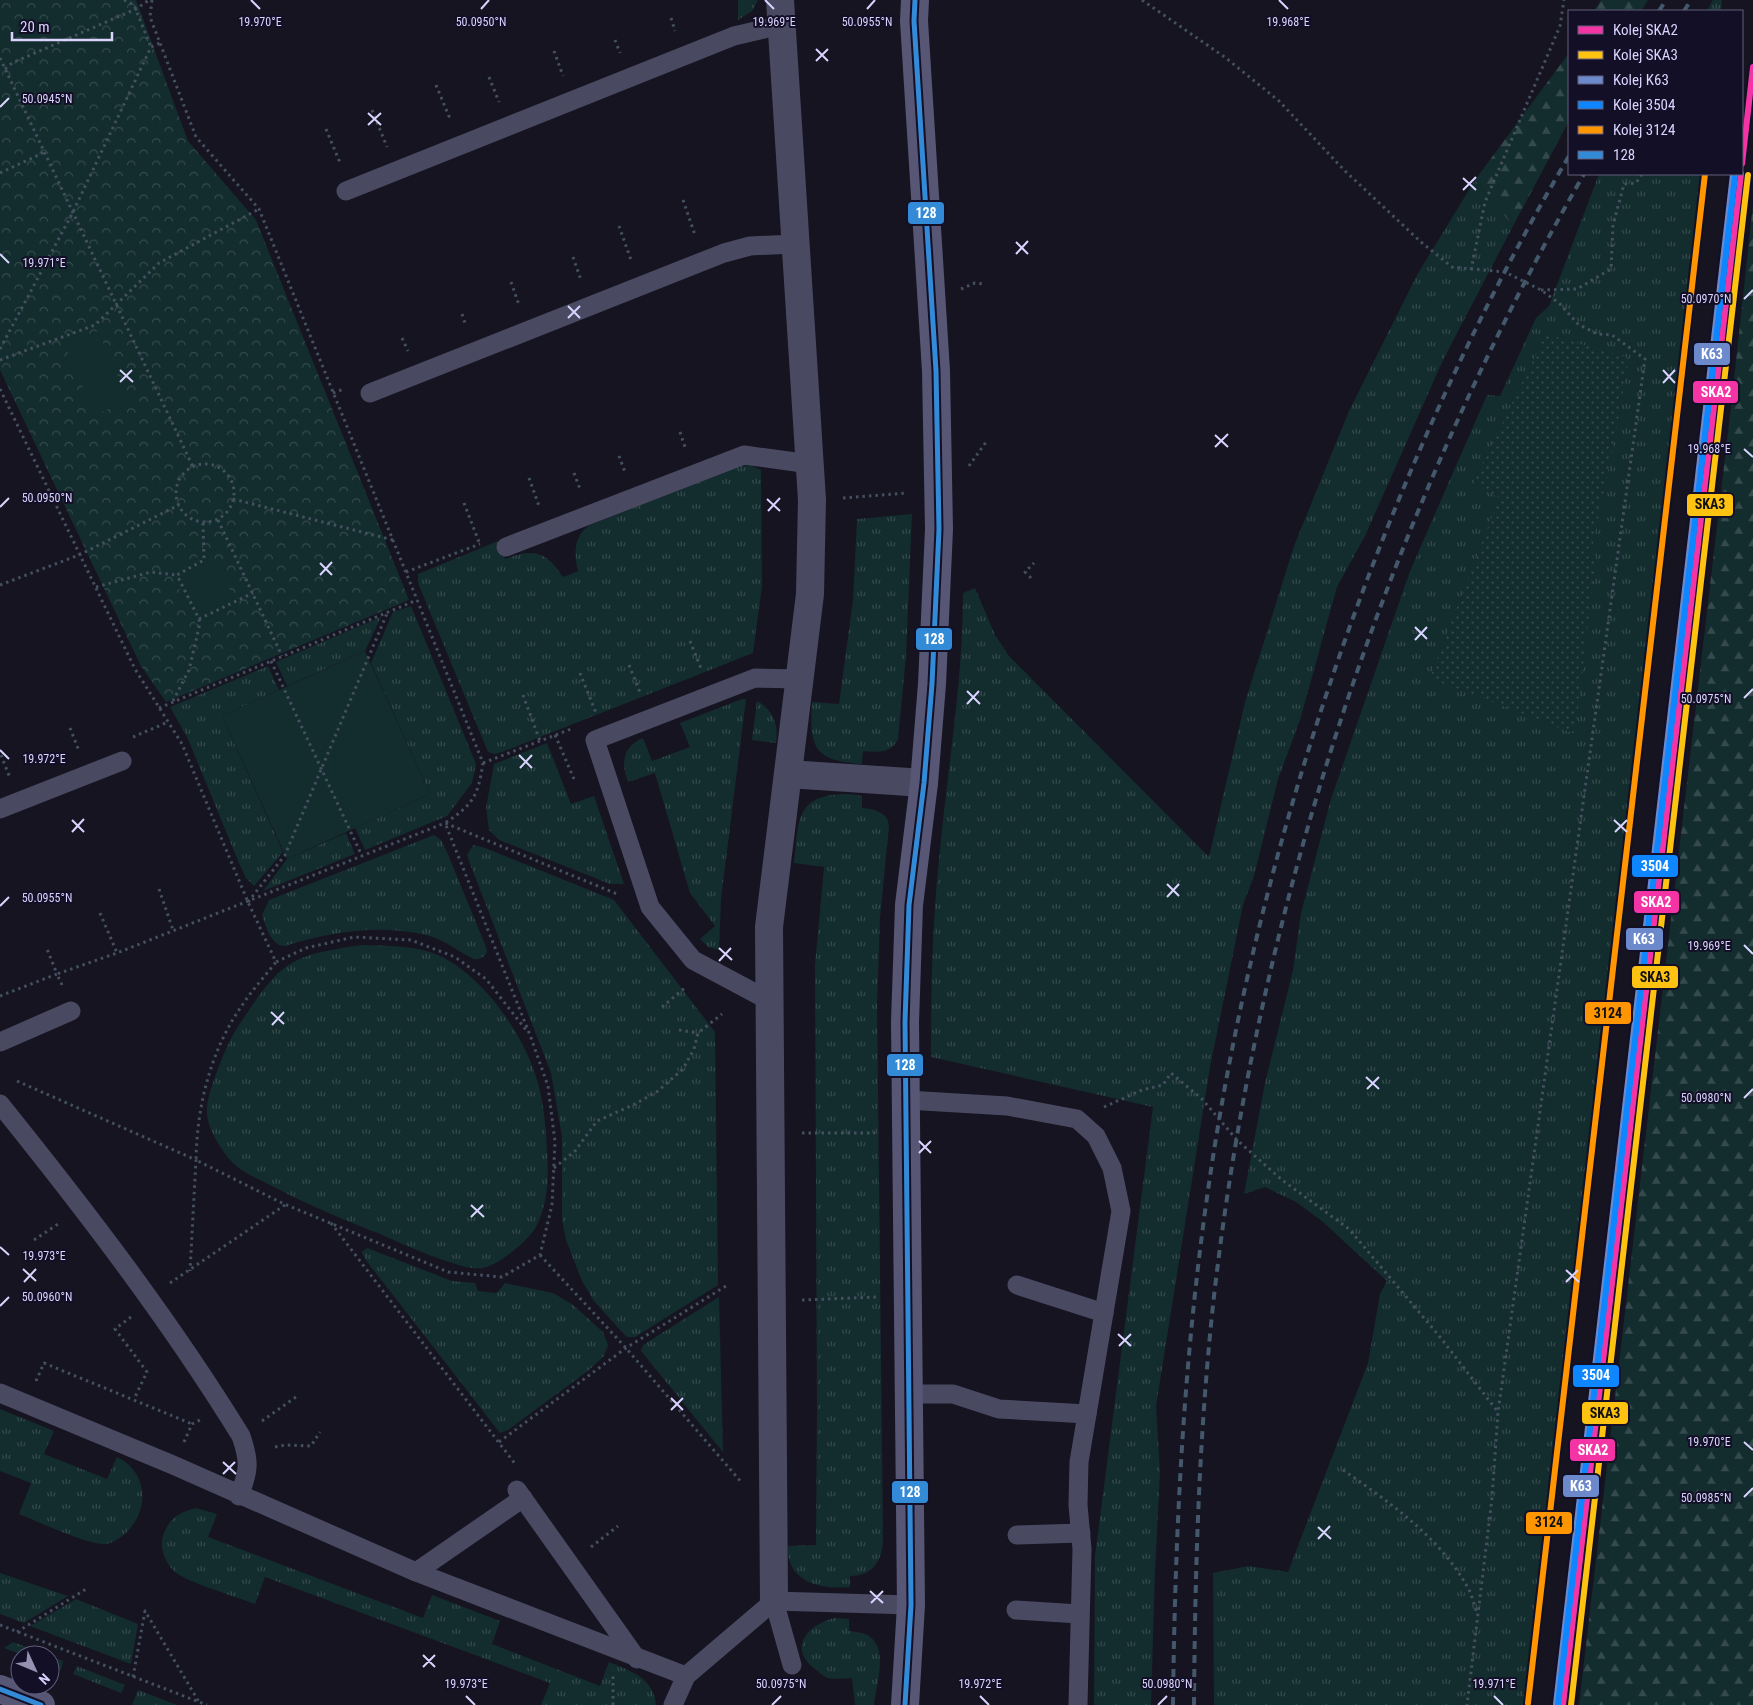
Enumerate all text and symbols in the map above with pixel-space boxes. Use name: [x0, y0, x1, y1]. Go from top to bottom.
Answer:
scale bar: [12, 10, 112, 42]
legend: [1568, 10, 1743, 175]
text: 19.970°E: [238, 15, 282, 29]
text: 50.0950°N: [456, 15, 506, 29]
text: 19.969°E: [752, 15, 796, 29]
text: 50.0955°N: [842, 15, 892, 29]
text: 19.968°E: [1266, 15, 1310, 29]
text: 20 m: [20, 18, 50, 36]
text: Kolej SKA2: [1613, 21, 1678, 39]
text: Kolej SKA3: [1613, 46, 1678, 64]
text: Kolej K63: [1613, 71, 1669, 89]
text: 50.0945°N: [22, 92, 72, 106]
text: Kolej 3504: [1613, 96, 1675, 114]
text: Kolej 3124: [1613, 121, 1675, 139]
text: 128: [1613, 146, 1635, 164]
line badge: 128: [907, 201, 945, 225]
text: 128: [915, 205, 937, 221]
text: 19.971°E: [22, 256, 66, 270]
text: 50.0970°N: [1681, 292, 1731, 306]
line badge: K63: [1693, 342, 1731, 366]
text: K63: [1701, 346, 1723, 362]
line badge: SKA2: [1692, 380, 1739, 404]
text: SKA2: [1701, 384, 1731, 400]
text: 19.968°E: [1687, 442, 1731, 456]
text: 50.0950°N: [22, 491, 72, 505]
line badge: SKA3: [1686, 493, 1734, 517]
text: SKA3: [1695, 496, 1725, 512]
line badge: 128: [915, 627, 953, 651]
text: 128: [923, 631, 945, 647]
text: 50.0975°N: [1681, 692, 1731, 706]
text: 19.972°E: [22, 752, 66, 766]
line badge: 3504: [1631, 854, 1679, 878]
text: 3504: [1641, 858, 1669, 874]
line badge: SKA2: [1633, 890, 1680, 914]
text: 50.0955°N: [22, 891, 72, 905]
text: SKA2: [1641, 894, 1671, 910]
line badge: K63: [1625, 927, 1664, 951]
text: K63: [1633, 931, 1655, 947]
text: 19.969°E: [1687, 939, 1731, 953]
line badge: SKA3: [1631, 965, 1679, 989]
text: SKA3: [1640, 969, 1670, 985]
line badge: 3124: [1584, 1001, 1632, 1025]
text: 3124: [1594, 1005, 1622, 1021]
line badge: 128: [886, 1053, 924, 1077]
text: 128: [894, 1057, 916, 1073]
text: 50.0980°N: [1681, 1091, 1731, 1105]
text: 19.973°E: [22, 1249, 66, 1263]
text: 50.0960°N: [22, 1290, 72, 1304]
line badge: 3504: [1572, 1364, 1620, 1388]
text: 3504: [1582, 1367, 1610, 1383]
line badge: SKA3: [1581, 1401, 1629, 1425]
text: SKA3: [1590, 1405, 1620, 1421]
text: 19.970°E: [1687, 1435, 1731, 1449]
line badge: SKA2: [1569, 1438, 1616, 1462]
text: SKA2: [1578, 1442, 1608, 1458]
line badge: K63: [1562, 1474, 1600, 1498]
text: K63: [1570, 1478, 1592, 1494]
line badge: 128: [891, 1480, 929, 1504]
text: 128: [899, 1484, 921, 1500]
text: 50.0985°N: [1681, 1491, 1731, 1505]
line badge: 3124: [1525, 1511, 1573, 1535]
text: 3124: [1535, 1514, 1563, 1530]
north arrow: [10, 1645, 60, 1695]
text: N: [36, 1670, 53, 1688]
text: 19.973°E: [444, 1677, 488, 1691]
text: 50.0975°N: [756, 1677, 806, 1691]
text: 19.972°E: [958, 1677, 1002, 1691]
text: 50.0980°N: [1142, 1677, 1192, 1691]
text: 19.971°E: [1472, 1677, 1516, 1691]

